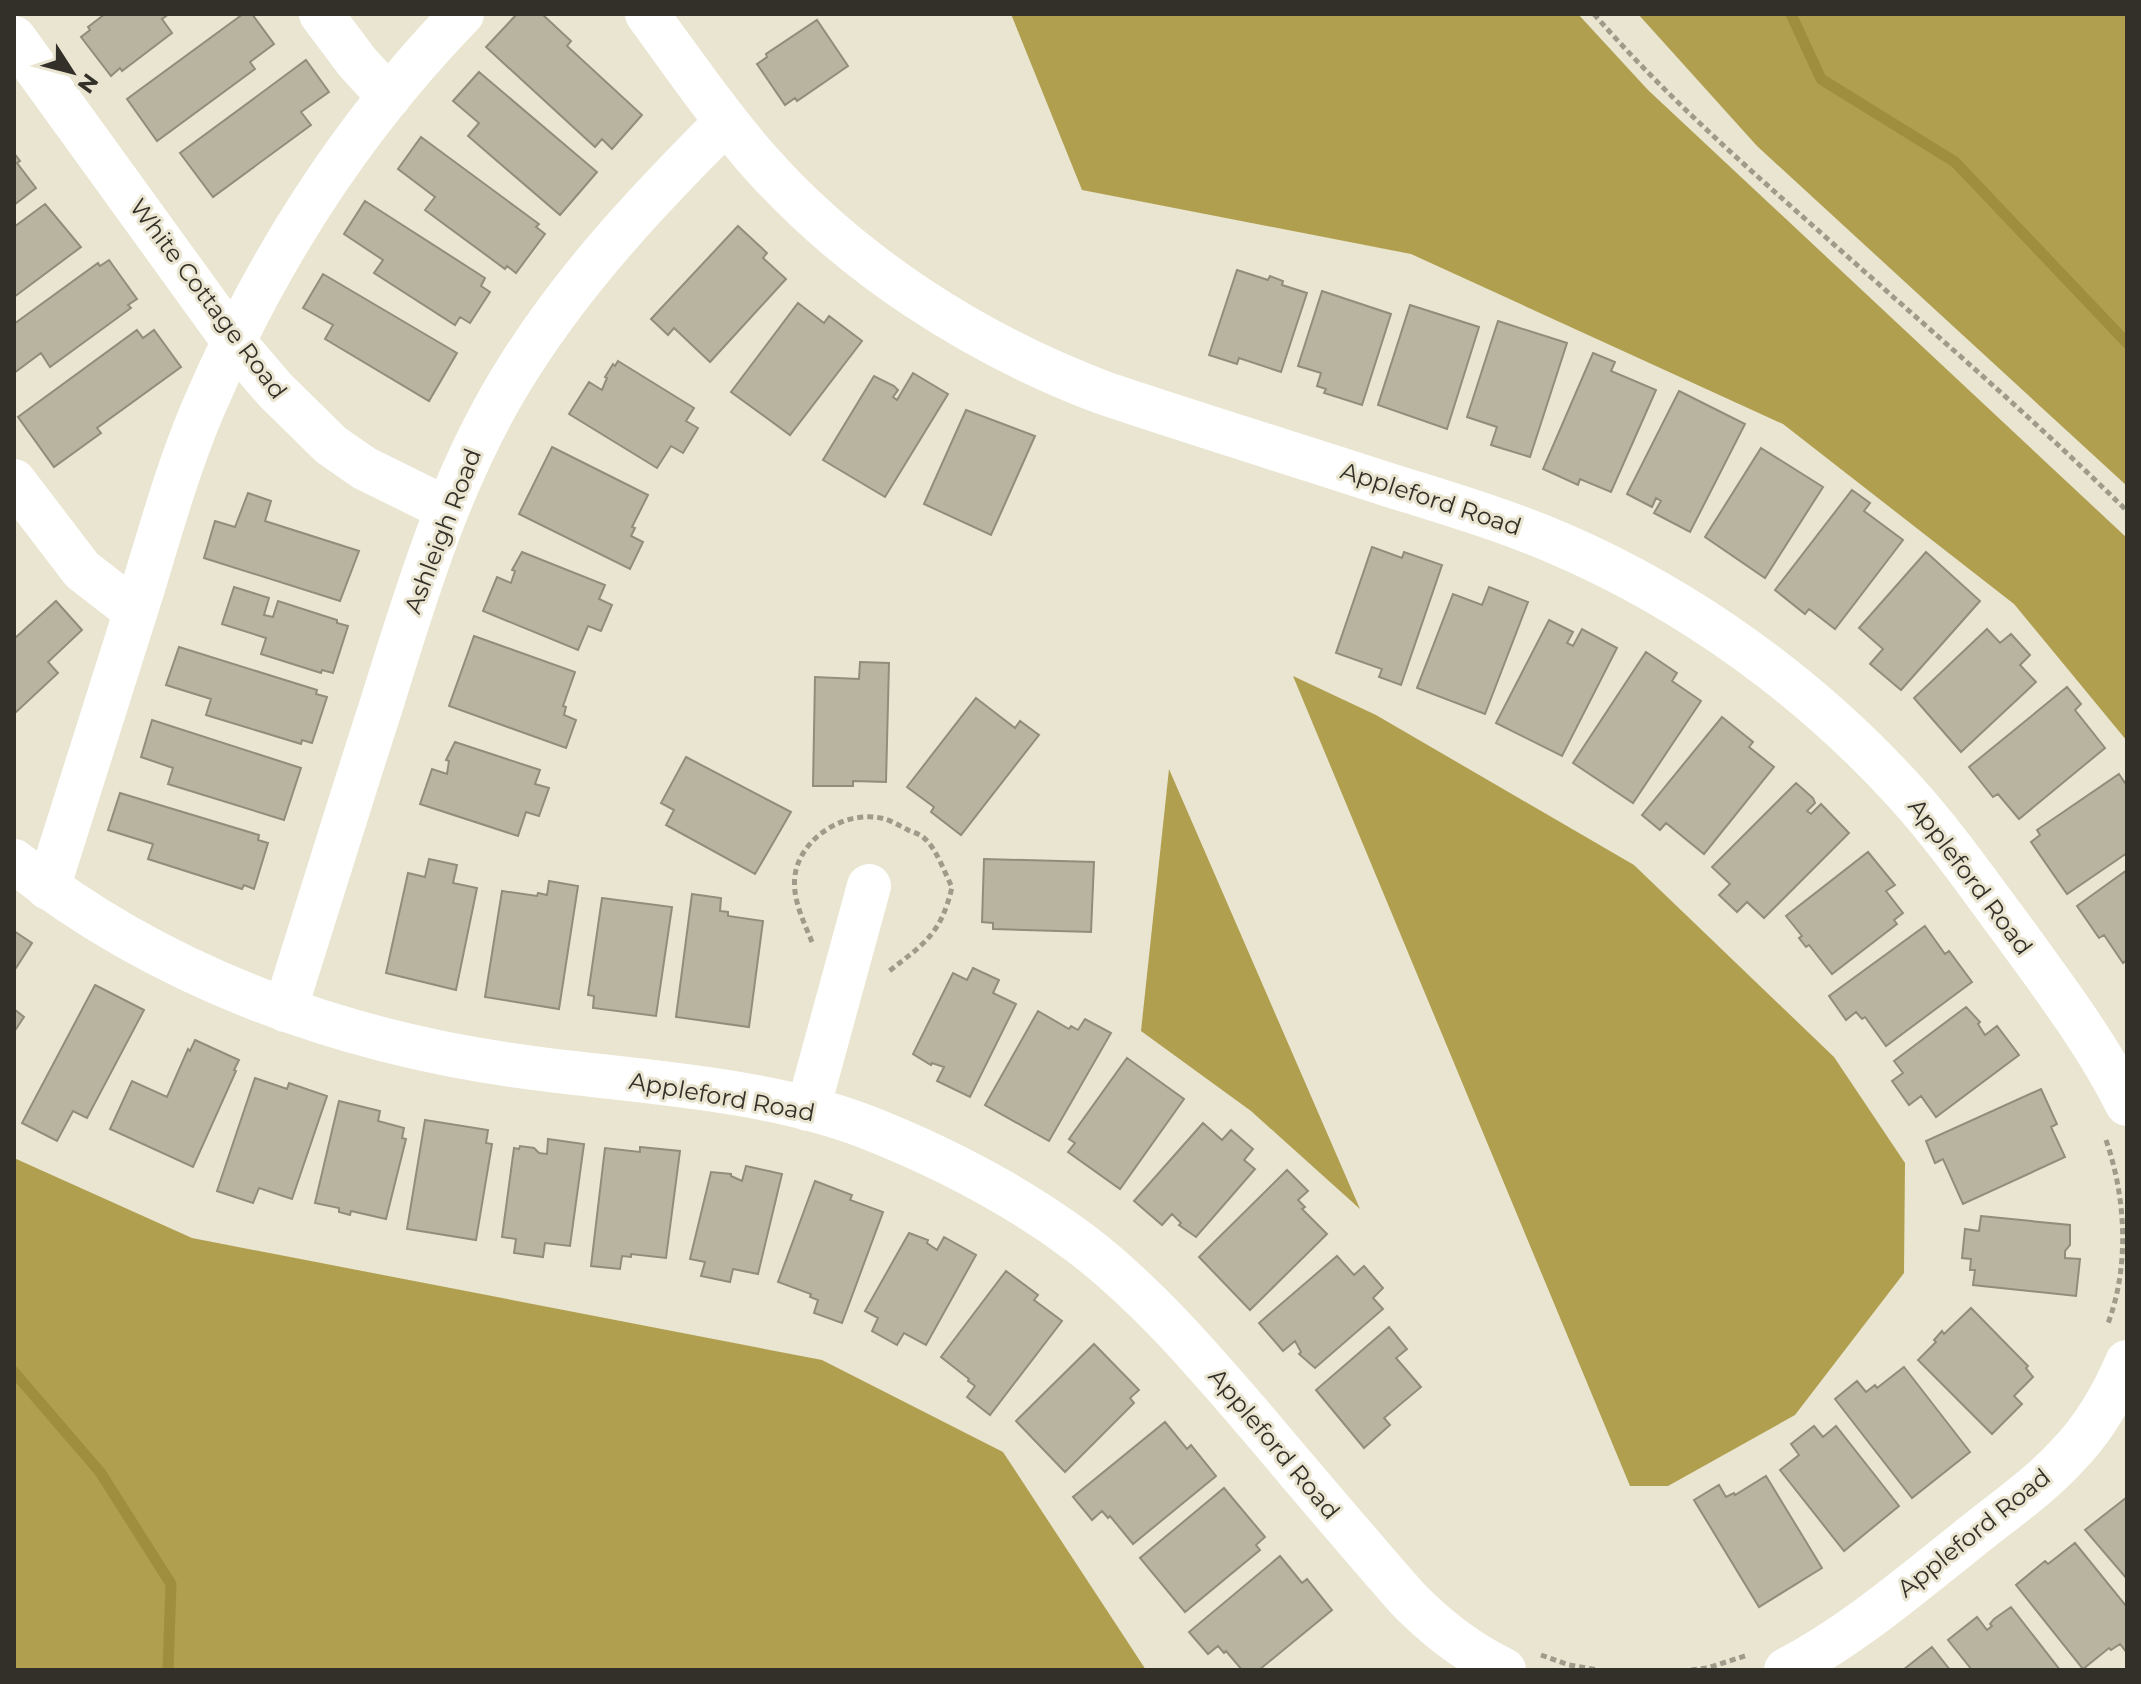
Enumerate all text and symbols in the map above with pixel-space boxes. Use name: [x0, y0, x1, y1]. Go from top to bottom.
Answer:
north arrow: [32, 32, 112, 112]
text: N: [72, 68, 104, 99]
street label: White Cottage Road: [124, 193, 293, 405]
street label: Ashleigh Road: [398, 444, 487, 617]
street label: Appleford Road: [1337, 456, 1525, 541]
street label: Appleford Road: [1902, 793, 2039, 961]
street label: Appleford Road: [627, 1066, 817, 1127]
street label: Appleford Road: [1203, 1362, 1346, 1525]
street label: Appleford Road: [1891, 1462, 2056, 1603]

